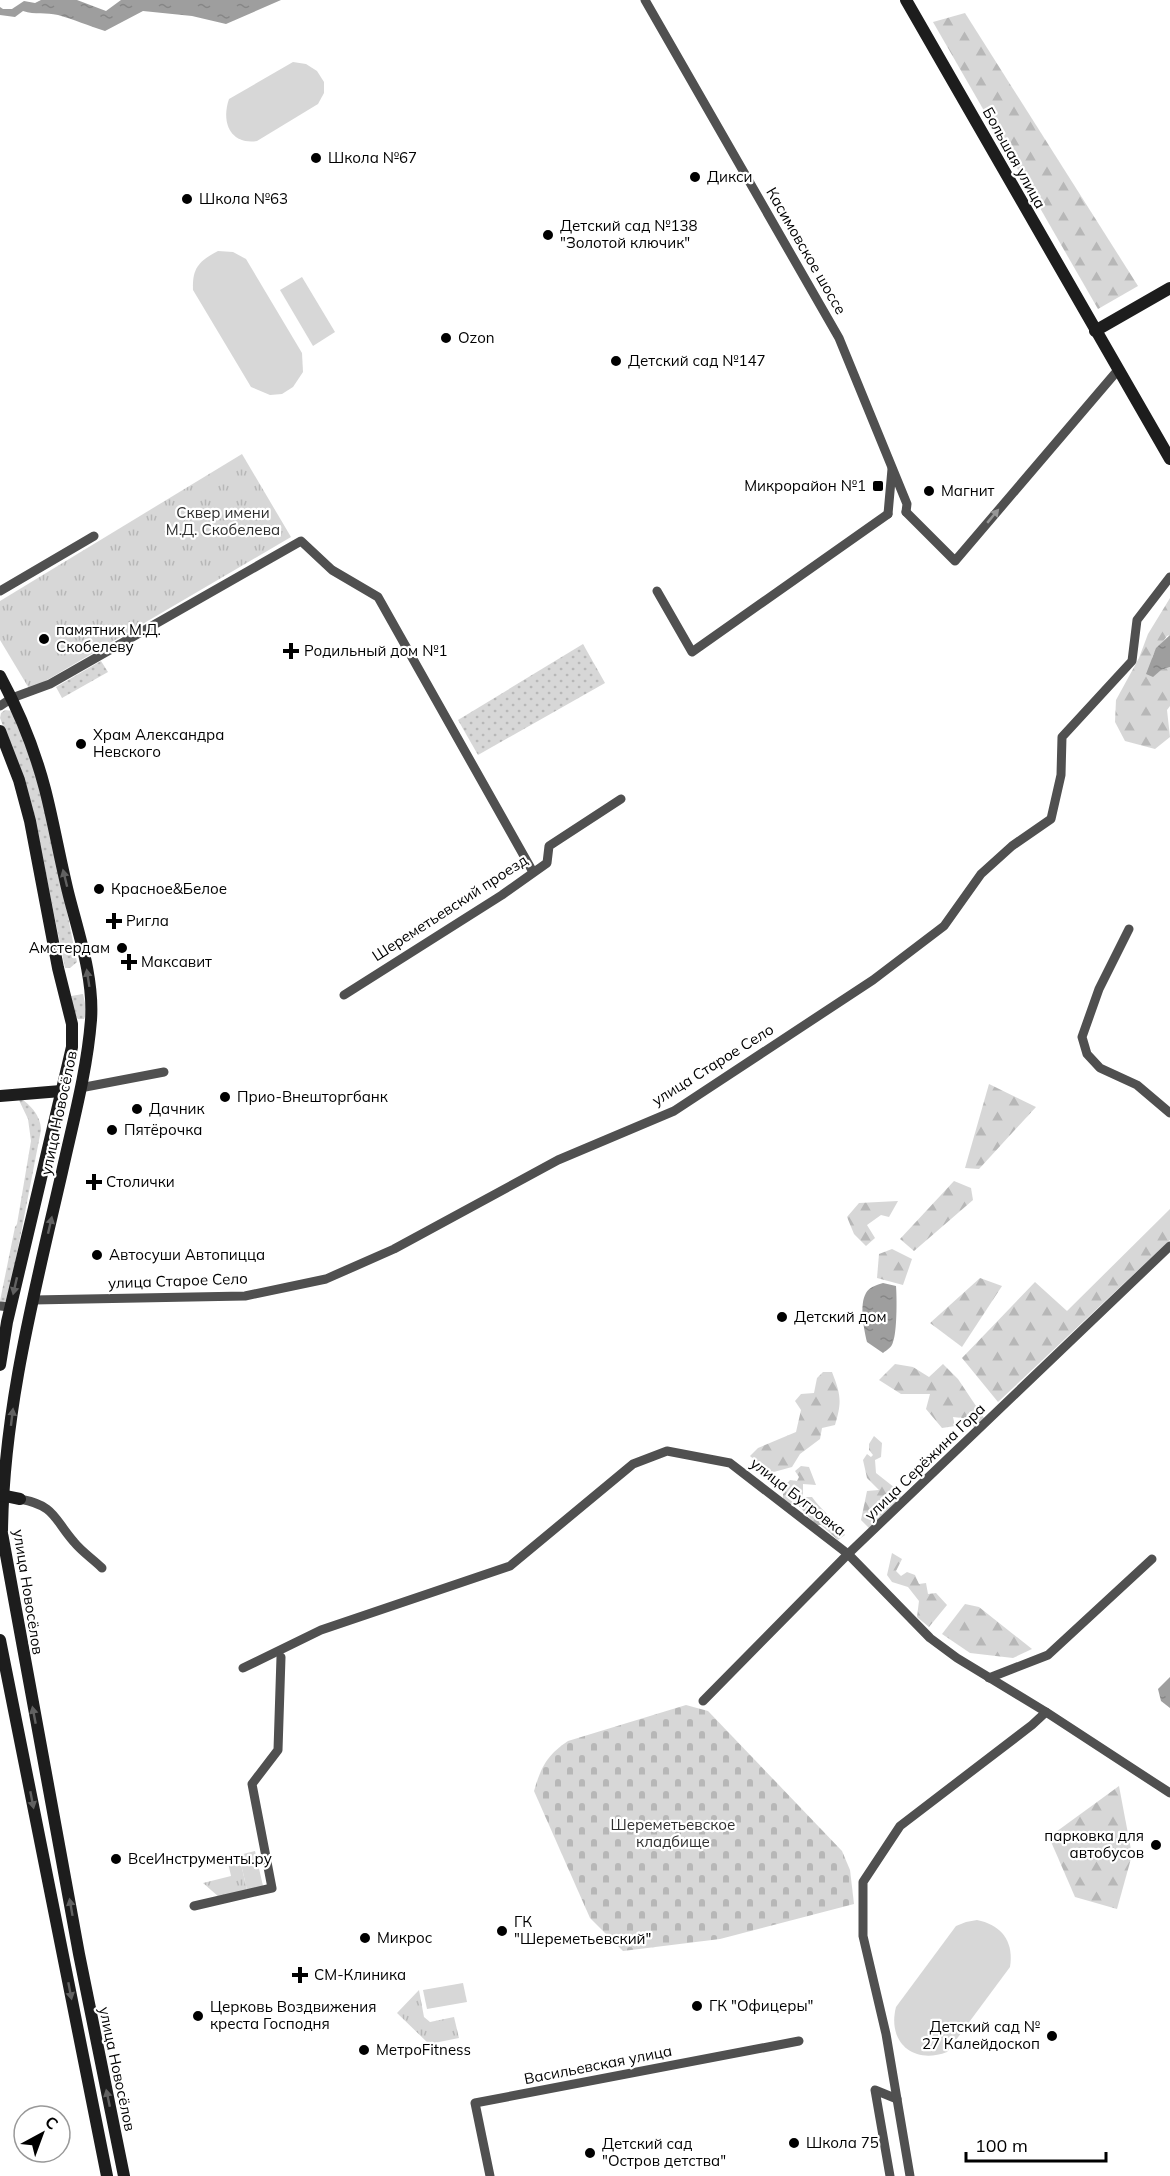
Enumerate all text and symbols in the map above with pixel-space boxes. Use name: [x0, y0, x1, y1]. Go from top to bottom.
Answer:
street label: Большая улица: [979, 104, 1050, 212]
place label: Школа №67: [328, 148, 417, 167]
marker: Школа №67: [309, 151, 323, 165]
place label: Дикси: [707, 167, 753, 186]
marker: Дикси: [688, 170, 702, 184]
street label: Касимовское шоссе: [762, 184, 851, 318]
place label: Школа №63: [199, 189, 288, 208]
marker: Школа №63: [180, 192, 194, 206]
place label: Детский сад №138 "Золотой ключик": [560, 216, 698, 252]
marker: Детский сад №138 "Золотой ключик": [541, 228, 555, 242]
place label: Ozon: [458, 328, 495, 347]
marker: Ozon: [439, 331, 453, 345]
place label: Детский сад №147: [628, 351, 766, 370]
marker: Детский сад №147: [609, 354, 623, 368]
place label: Микрорайон №1: [744, 476, 866, 495]
marker: Микрорайон №1: [871, 479, 885, 493]
place label: Магнит: [941, 481, 995, 500]
marker: Магнит: [922, 484, 936, 498]
park label: Сквер имени М.Д. Скобелева: [166, 503, 280, 539]
one-way arrow: [986, 509, 999, 524]
place label: памятник М.Д. Скобелеву: [56, 620, 161, 656]
marker: памятник М.Д. Скобелеву: [37, 632, 51, 646]
place label: Родильный дом №1: [304, 641, 447, 660]
marker: Родильный дом №1: [282, 642, 300, 660]
place label: Храм Александра Невского: [93, 725, 224, 761]
marker: Храм Александра Невского: [74, 737, 88, 751]
street label: Шереметьевский проезд: [368, 850, 531, 965]
one-way arrow: [59, 869, 69, 888]
place label: Красное&Белое: [111, 879, 227, 898]
marker: Красное&Белое: [92, 882, 106, 896]
place label: Ригла: [126, 911, 169, 930]
marker: Ригла: [107, 914, 121, 928]
place label: Амстердам: [29, 938, 110, 957]
marker: Амстердам: [115, 941, 129, 955]
place label: Максавит: [141, 952, 212, 971]
marker: Максавит: [122, 955, 136, 969]
one-way arrow: [83, 968, 92, 987]
street label: улица Старое Село: [648, 1019, 777, 1110]
street label: улица Новосёлов: [36, 1049, 81, 1177]
place label: Прио-Внешторгбанк: [237, 1087, 389, 1106]
marker: Прио-Внешторгбанк: [218, 1090, 232, 1104]
place label: Дачник: [149, 1099, 206, 1118]
marker: Дачник: [130, 1102, 144, 1116]
place label: Пятёрочка: [124, 1120, 202, 1139]
marker: Пятёрочка: [105, 1123, 119, 1137]
place label: Столички: [106, 1172, 175, 1191]
marker: Столички: [87, 1175, 101, 1189]
one-way arrow: [45, 1216, 55, 1235]
place label: Автосуши Автопицца: [109, 1245, 265, 1264]
marker: Автосуши Автопицца: [90, 1248, 104, 1262]
street label: улица Старое Село: [108, 1269, 248, 1292]
one-way arrow: [10, 1277, 20, 1295]
place label: Детский дом: [794, 1307, 886, 1326]
marker: Детский дом: [775, 1310, 789, 1324]
street label: улица Серёжина Гора: [860, 1399, 989, 1524]
one-way arrow: [8, 1407, 17, 1426]
street label: улица Бугровка: [747, 1453, 850, 1540]
street label: улица Новосёлов: [9, 1528, 48, 1656]
one-way arrow: [30, 1706, 39, 1725]
one-way arrow: [28, 1791, 37, 1810]
park label: Шереметьевское кладбище: [611, 1815, 735, 1851]
place label: парковка для автобусов: [1044, 1826, 1144, 1862]
marker: парковка для автобусов: [1149, 1838, 1163, 1852]
place label: ВсеИнструменты.ру: [128, 1849, 272, 1868]
marker: ВсеИнструменты.ру: [109, 1852, 123, 1866]
one-way arrow: [66, 1897, 75, 1916]
place label: ГК "Шереметьевский": [514, 1912, 651, 1948]
marker: ГК "Шереметьевский": [495, 1924, 509, 1938]
place label: Микрос: [377, 1928, 432, 1947]
marker: Микрос: [358, 1931, 372, 1945]
place label: СМ-Клиника: [314, 1965, 406, 1984]
marker: СМ-Клиника: [291, 1966, 309, 1984]
one-way arrow: [66, 1982, 75, 2001]
place label: ГК "Офицеры": [709, 1996, 813, 2015]
place label: Церковь Воздвижения креста Господня: [210, 1997, 377, 2033]
marker: ГК "Офицеры": [690, 1999, 704, 2013]
street label: улица Новосёлов: [95, 2005, 140, 2133]
marker: Церковь Воздвижения креста Господня: [191, 2009, 205, 2023]
place label: Детский сад № 27 Калейдоскоп: [922, 2017, 1040, 2053]
marker: Детский сад № 27 Калейдоскоп: [1045, 2029, 1059, 2043]
place label: МетроFitness: [376, 2040, 471, 2059]
street label: Васильевская улица: [522, 2041, 673, 2088]
marker: МетроFitness: [357, 2043, 371, 2057]
one-way arrow: [102, 2089, 112, 2108]
north arrow: [12, 2104, 72, 2164]
text: С: [41, 2112, 63, 2134]
scale bar: [966, 2125, 1106, 2163]
place label: Школа 75: [806, 2133, 879, 2152]
place label: Детский сад "Остров детства": [602, 2134, 726, 2170]
text: 100 m: [975, 2134, 1028, 2157]
marker: Школа 75: [787, 2136, 801, 2150]
marker: Детский сад "Остров детства": [583, 2146, 597, 2160]

